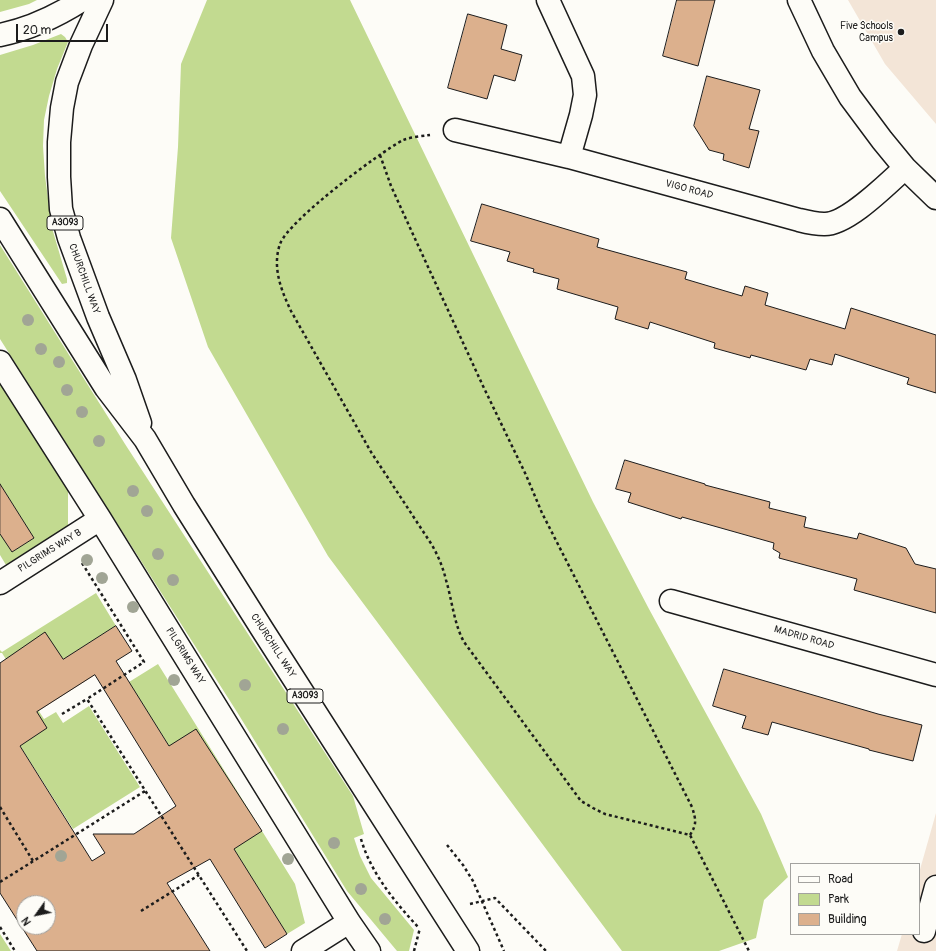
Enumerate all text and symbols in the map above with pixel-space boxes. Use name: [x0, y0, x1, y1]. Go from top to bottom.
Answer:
scale bar: [18, 16, 110, 42]
place label: Five Schools Campus: [840, 20, 893, 44]
text: 20 m: [23, 23, 51, 38]
marker: Five Schools Campus: [896, 27, 906, 37]
street label: VIGO ROAD: [664, 178, 714, 202]
road number: A3093: [47, 216, 83, 230]
street label: CHURCHILL WAY: [66, 242, 102, 316]
street label: PILGRIMS WAY B: [16, 527, 84, 575]
street label: CHURCHILL WAY: [248, 612, 298, 680]
street label: MADRID ROAD: [773, 624, 835, 652]
street label: PILGRIMS WAY: [163, 625, 207, 687]
road number: A3093: [287, 689, 323, 703]
legend: [790, 863, 920, 935]
text: Road: [828, 872, 853, 887]
text: Park: [828, 892, 849, 907]
north arrow: [16, 895, 56, 935]
text: Building: [828, 912, 867, 927]
text: N: [19, 915, 34, 928]

